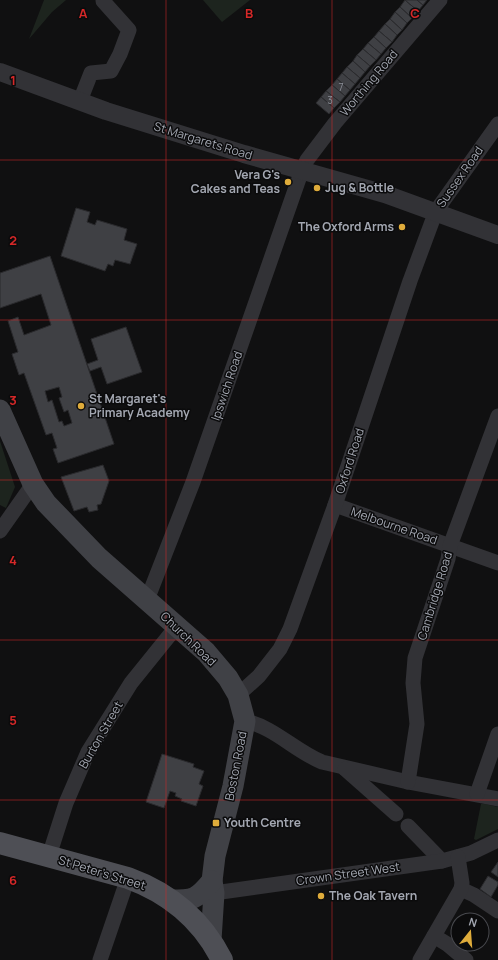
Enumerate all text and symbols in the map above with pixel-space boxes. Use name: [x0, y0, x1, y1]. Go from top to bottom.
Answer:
text: A: [79, 4, 88, 22]
text: B: [245, 4, 253, 22]
text: C: [410, 4, 420, 22]
street label: Worthing Road: [336, 46, 401, 119]
text: 1: [10, 71, 16, 89]
house number: 7: [338, 80, 344, 94]
house number: 3: [327, 93, 333, 107]
street label: St Margarets Road: [152, 117, 255, 164]
street label: Sussex Road: [432, 143, 487, 211]
place label: Vera G's Cakes and Teas: [191, 166, 281, 197]
marker: Vera G's Cakes and Teas: [283, 177, 293, 187]
place label: Jug & Bottle: [325, 179, 394, 196]
marker: Jug & Bottle: [312, 183, 322, 193]
place label: The Oxford Arms: [298, 218, 394, 235]
marker: The Oxford Arms: [397, 222, 407, 232]
text: 2: [9, 231, 17, 249]
street label: Ipswich Road: [207, 349, 246, 423]
place label: St Margaret's Primary Academy: [89, 390, 190, 421]
text: 3: [9, 391, 17, 409]
marker: St Margaret's Primary Academy: [76, 401, 86, 411]
street label: Oxford Road: [331, 426, 368, 496]
street label: Melbourne Road: [349, 503, 440, 548]
street label: Cambridge Road: [413, 550, 456, 642]
text: 4: [9, 551, 17, 569]
street label: Church Road: [157, 608, 220, 670]
street label: Burton Street: [74, 698, 127, 772]
text: 5: [9, 711, 17, 729]
street label: Boston Road: [220, 730, 251, 802]
place label: Youth Centre: [224, 814, 301, 831]
marker: Youth Centre: [211, 818, 221, 828]
street label: St Peter's Street: [56, 851, 148, 894]
street label: Crown Street West: [295, 858, 401, 889]
text: 6: [9, 871, 17, 889]
place label: The Oak Tavern: [329, 887, 417, 904]
marker: The Oak Tavern: [316, 891, 326, 901]
north arrow: [450, 912, 490, 952]
text: N: [467, 914, 479, 930]

